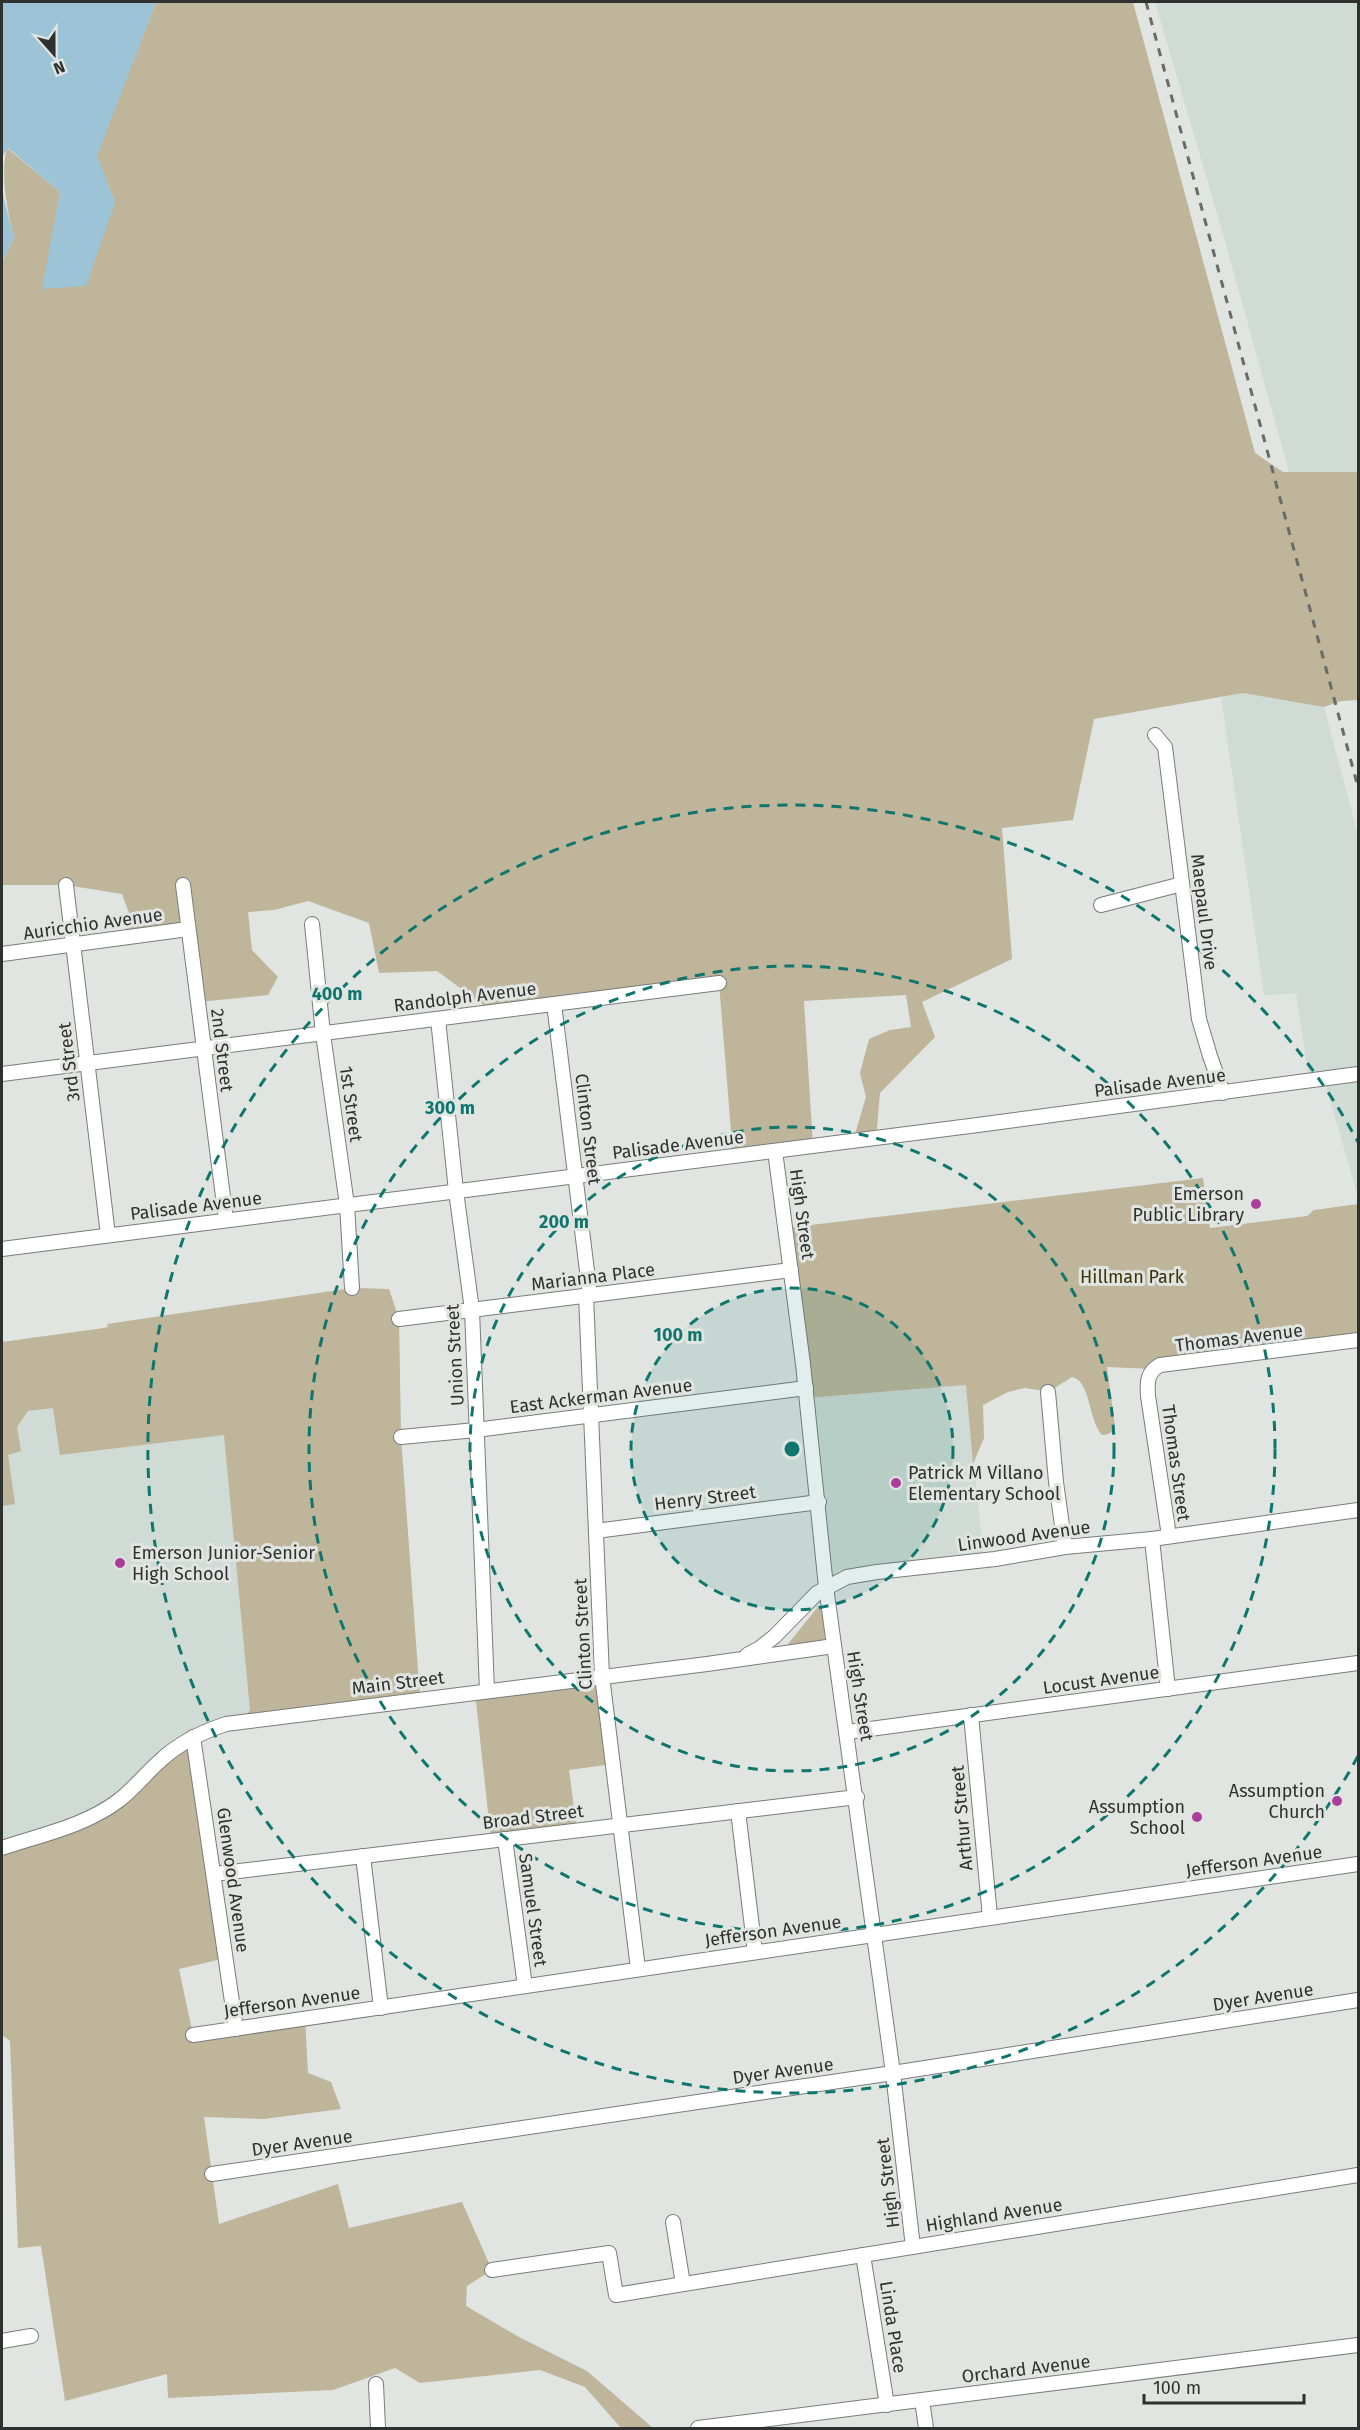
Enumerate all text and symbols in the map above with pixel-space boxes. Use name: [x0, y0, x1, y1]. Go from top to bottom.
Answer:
north arrow: [24, 24, 84, 84]
text: N: [51, 57, 68, 78]
street label: Maepaul Drive: [1186, 853, 1222, 971]
street label: Auricchio Avenue: [22, 903, 164, 945]
street label: Randolph Avenue: [393, 977, 537, 1017]
text: 400 m: [312, 983, 362, 1005]
street label: 2nd Street: [206, 1007, 238, 1093]
street label: 3rd Street: [53, 1021, 85, 1103]
street label: Palisade Avenue: [1093, 1064, 1227, 1102]
street label: 1st Street: [335, 1065, 367, 1144]
street label: Clinton Street: [570, 1072, 606, 1186]
text: 300 m: [424, 1097, 475, 1119]
street label: Palisade Avenue: [611, 1126, 745, 1164]
street label: High Street: [785, 1167, 819, 1261]
place label: Emerson Public Library: [1132, 1183, 1244, 1226]
street label: Palisade Avenue: [129, 1187, 263, 1225]
marker: Emerson Public Library: [1249, 1197, 1263, 1211]
text: 200 m: [539, 1211, 589, 1233]
street label: Marianna Place: [530, 1258, 656, 1296]
park label: Hillman Park: [1080, 1266, 1185, 1288]
street label: Union Street: [441, 1303, 469, 1407]
street label: Thomas Avenue: [1174, 1319, 1304, 1357]
text: 100 m: [654, 1324, 702, 1346]
street label: East Ackerman Avenue: [508, 1374, 694, 1418]
street label: Thomas Street: [1157, 1403, 1195, 1523]
centre of rings: [782, 1439, 802, 1459]
place label: Patrick M Villano Elementary School: [908, 1462, 1060, 1505]
marker: Patrick M Villano Elementary School: [889, 1476, 903, 1490]
street label: Henry Street: [653, 1481, 757, 1515]
street label: Linwood Avenue: [956, 1516, 1092, 1556]
place label: Emerson Junior-Senior High School: [132, 1542, 315, 1585]
marker: Emerson Junior-Senior High School: [113, 1556, 127, 1570]
street label: Clinton Street: [569, 1577, 597, 1690]
street label: High Street: [842, 1649, 878, 1743]
street label: Locust Avenue: [1041, 1661, 1161, 1699]
street label: Main Street: [350, 1666, 446, 1700]
street label: Arthur Street: [946, 1764, 978, 1871]
place label: Assumption Church: [1229, 1780, 1325, 1823]
marker: Assumption Church: [1330, 1794, 1344, 1808]
place label: Assumption School: [1089, 1796, 1185, 1839]
street label: Broad Street: [481, 1800, 585, 1834]
street label: Glenwood Avenue: [212, 1806, 254, 1954]
marker: Assumption School: [1190, 1810, 1204, 1824]
street label: Jefferson Avenue: [1184, 1841, 1324, 1881]
street label: Samuel Street: [514, 1852, 552, 1969]
street label: Jefferson Avenue: [703, 1911, 843, 1951]
street label: Dyer Avenue: [1211, 1978, 1315, 2016]
street label: Jefferson Avenue: [222, 1982, 362, 2022]
street label: Dyer Avenue: [731, 2053, 835, 2089]
street label: Dyer Avenue: [250, 2125, 354, 2161]
street label: High Street: [871, 2136, 904, 2229]
street label: Highland Avenue: [924, 2193, 1064, 2237]
street label: Linda Place: [875, 2279, 911, 2375]
street label: Orchard Avenue: [960, 2350, 1092, 2388]
scale bar: [1144, 2367, 1304, 2405]
text: 100 m: [1153, 2377, 1201, 2399]

